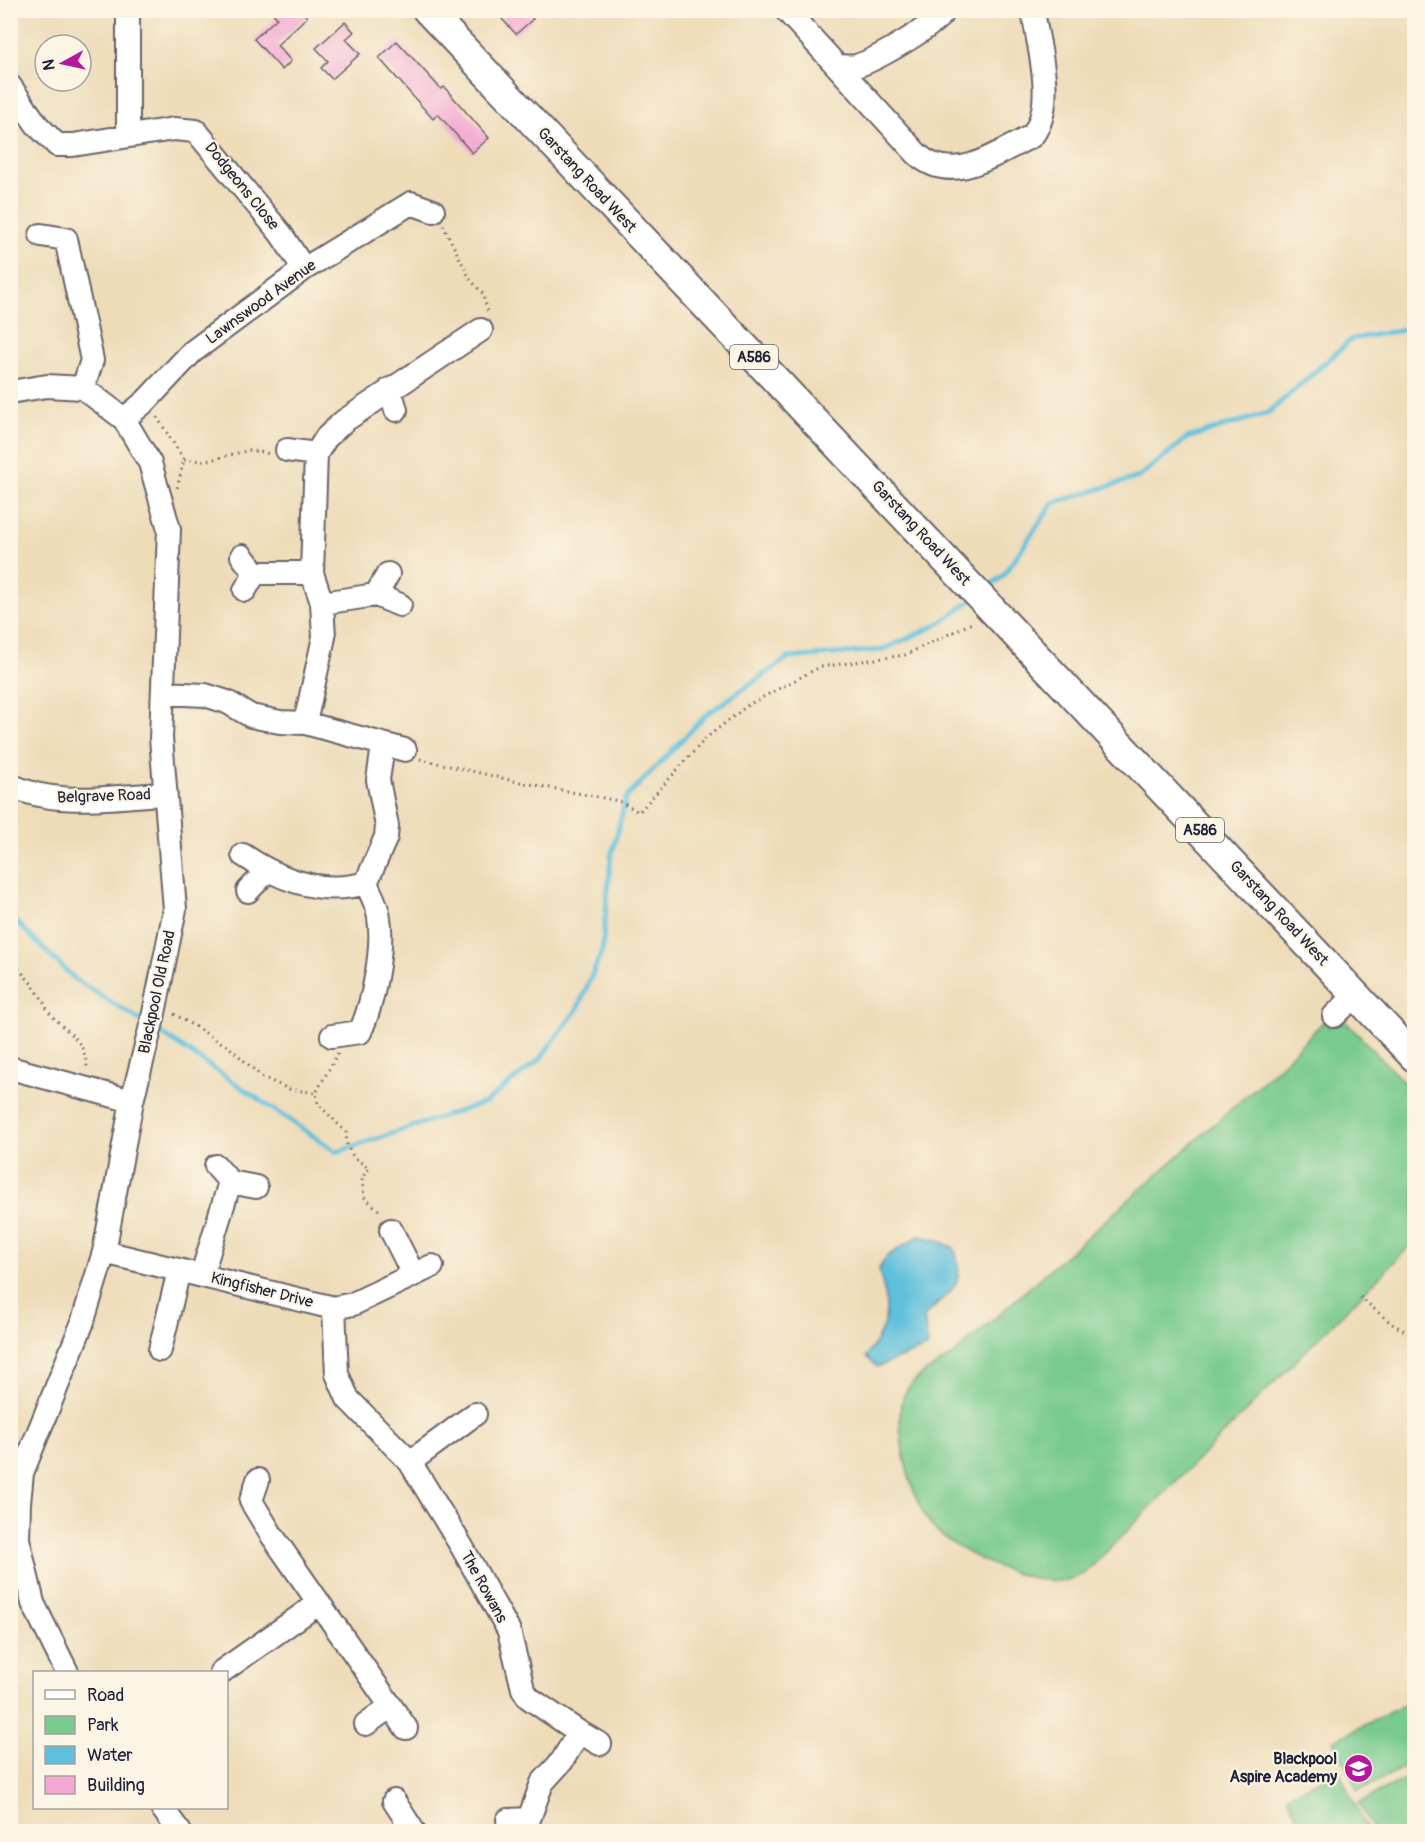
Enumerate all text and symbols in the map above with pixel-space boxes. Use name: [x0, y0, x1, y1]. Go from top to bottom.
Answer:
north arrow: [33, 33, 93, 93]
text: N: [38, 58, 60, 72]
street label: Garstang Road West: [533, 123, 641, 237]
street label: Dodgeons Close: [200, 138, 284, 234]
street label: Lawnswood Avenue: [202, 255, 320, 349]
road number: A586: [730, 345, 778, 369]
street label: Garstang Road West: [867, 476, 975, 590]
street label: Belgrave Road: [57, 784, 151, 808]
road number: A586: [1176, 818, 1224, 842]
street label: Garstang Road West: [1225, 856, 1333, 970]
street label: Blackpool Old Road: [134, 929, 180, 1055]
street label: Kingfisher Drive: [209, 1268, 315, 1312]
street label: The Rowans: [456, 1548, 512, 1626]
legend: [33, 1671, 228, 1809]
text: Road: [87, 1684, 124, 1707]
text: Park: [87, 1714, 119, 1737]
text: Water: [87, 1744, 133, 1767]
place label: Blackpool Aspire Academy: [1230, 1749, 1337, 1787]
school or university icon: Blackpool Aspire Academy: [1342, 1752, 1374, 1784]
text: Building: [87, 1774, 145, 1797]

